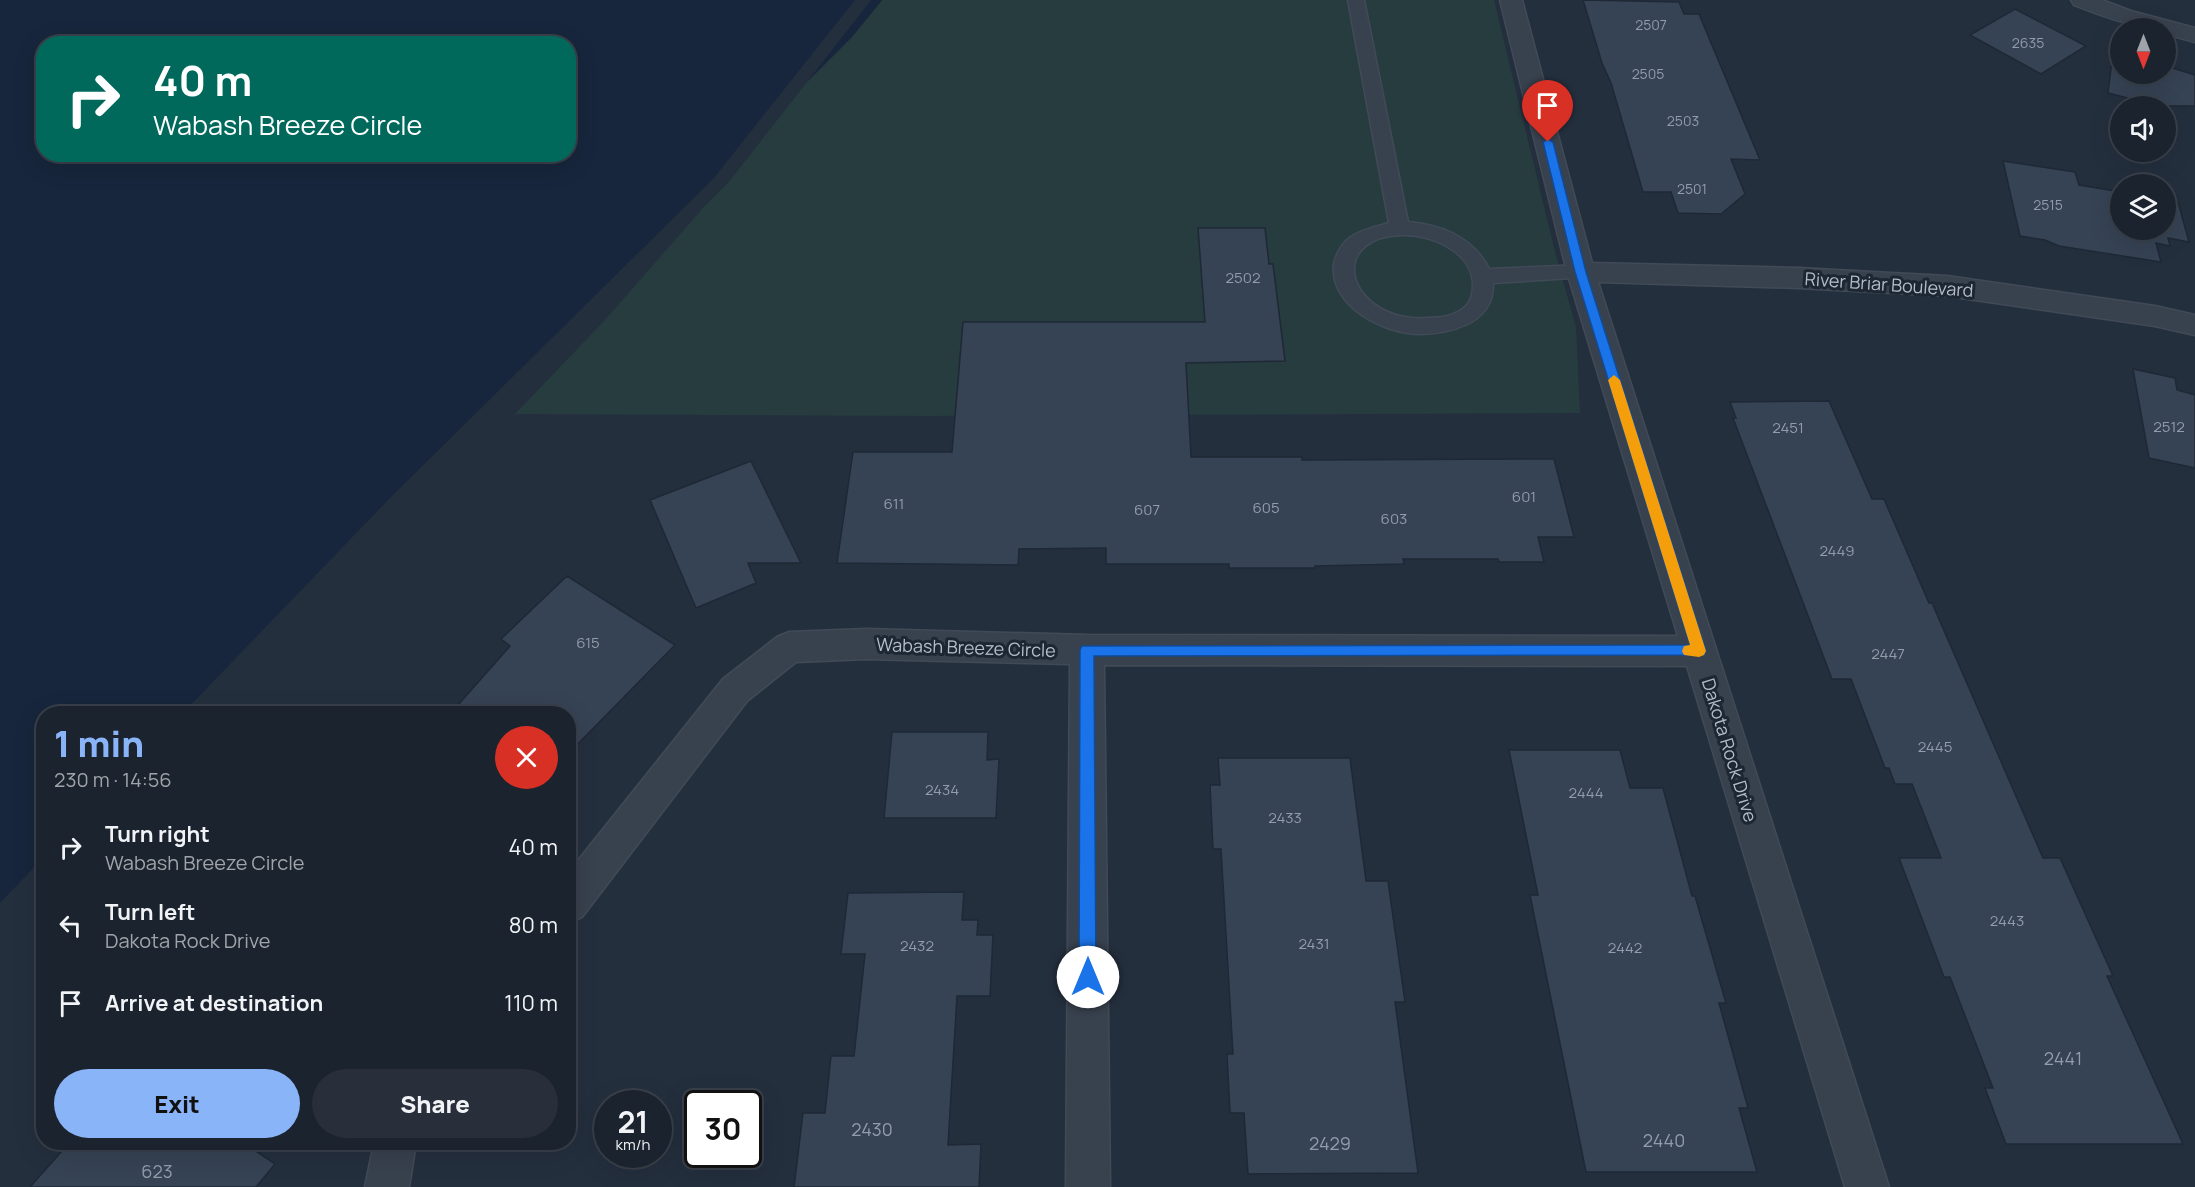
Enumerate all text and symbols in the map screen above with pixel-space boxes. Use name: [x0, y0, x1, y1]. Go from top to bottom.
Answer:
house number: 2507: [1635, 15, 1667, 34]
north arrow: [2110, 18, 2176, 84]
map controls: [2110, 18, 2176, 240]
house number: 2635: [2012, 33, 2044, 52]
text: 40 m: [153, 51, 252, 109]
icon: right: [54, 60, 132, 138]
house number: 2505: [1632, 64, 1664, 83]
pin: [1522, 80, 1573, 142]
icon: arrive: [1531, 89, 1564, 122]
button: sound: [2110, 96, 2176, 162]
text: Wabash Breeze Circle: [153, 106, 422, 143]
house number: 2503: [1667, 111, 1699, 130]
button: layers: [2110, 174, 2176, 240]
house number: 2501: [1677, 179, 1707, 198]
house number: 2515: [2033, 195, 2063, 214]
street label: River Briar Boulevard: [1804, 266, 1974, 302]
house number: 2502: [1226, 267, 1260, 288]
house number: 2512: [2153, 416, 2185, 437]
house number: 2451: [1772, 417, 1804, 438]
house number: 601: [1512, 486, 1536, 507]
house number: 611: [884, 493, 904, 514]
house number: 605: [1252, 497, 1280, 518]
house number: 607: [1134, 499, 1160, 520]
house number: 603: [1381, 508, 1407, 529]
house number: 2449: [1819, 540, 1855, 561]
house number: 615: [576, 632, 600, 653]
street label: Wabash Breeze Circle: [876, 632, 1056, 662]
house number: 2447: [1871, 643, 1905, 664]
street label: Dakota Rock Drive: [1697, 675, 1763, 825]
text: 1 min: [54, 719, 144, 768]
button: close: [495, 726, 558, 789]
house number: 2445: [1918, 736, 1952, 757]
text: 230 m · 14:56: [54, 766, 172, 793]
house number: 2434: [925, 779, 959, 800]
house number: 2444: [1568, 782, 1604, 803]
house number: 2433: [1268, 807, 1302, 828]
text: Turn right: [105, 819, 210, 849]
icon: right: [54, 831, 87, 864]
text: 40 m: [509, 832, 558, 862]
text: Wabash Breeze Circle: [105, 849, 305, 876]
text: Turn left: [105, 897, 195, 927]
icon: left: [54, 909, 87, 942]
text: 80 m: [509, 910, 558, 940]
house number: 2443: [1990, 910, 2024, 931]
text: Dakota Rock Drive: [105, 927, 270, 954]
house number: 2431: [1298, 933, 1330, 954]
house number: 2432: [900, 935, 934, 956]
house number: 2442: [1608, 937, 1642, 958]
position arrow: [1056, 945, 1120, 1009]
icon: arrive: [54, 987, 87, 1020]
text: Arrive at destination: [105, 988, 323, 1018]
text: 110 m: [504, 988, 558, 1018]
house number: 2441: [2044, 1046, 2082, 1070]
button: Exit: [54, 1069, 300, 1138]
button: Share: [312, 1069, 558, 1138]
speed limit sign: 30: [684, 1090, 762, 1168]
text: 21: [617, 1101, 649, 1142]
house number: 2430: [851, 1117, 893, 1141]
house number: 2440: [1643, 1128, 1685, 1152]
house number: 2429: [1309, 1131, 1351, 1155]
text: km/h: [616, 1134, 650, 1155]
house number: 623: [141, 1159, 173, 1183]

